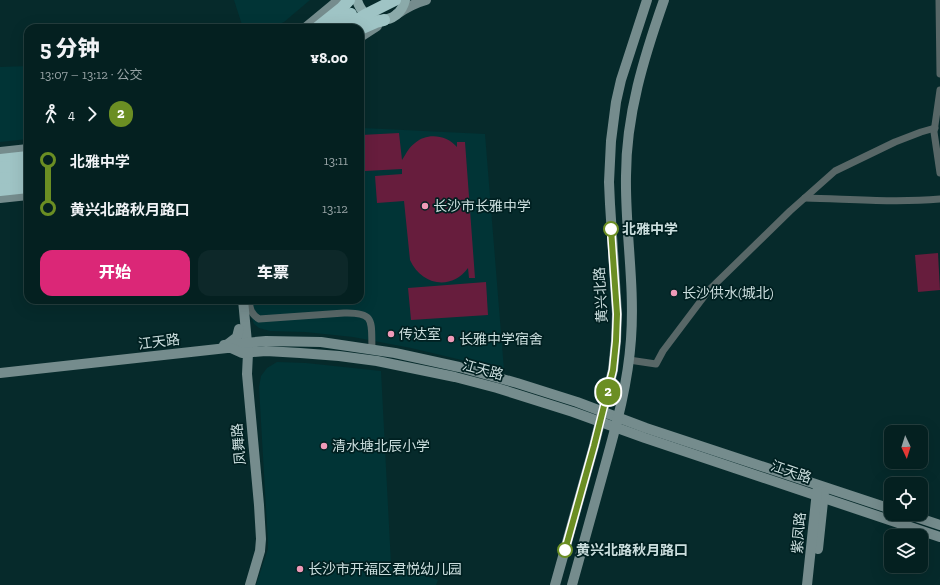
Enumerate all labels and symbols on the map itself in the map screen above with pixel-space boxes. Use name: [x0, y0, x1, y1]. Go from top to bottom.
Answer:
place label: 长沙市长雅中学: [433, 198, 531, 215]
marker: 长沙市长雅中学: [420, 201, 430, 211]
marker: 北雅中学: [603, 221, 619, 237]
place label: 北雅中学: [622, 221, 678, 238]
street label: 黄兴北路: [591, 267, 611, 323]
place label: 长沙供水(城北): [682, 285, 774, 302]
marker: 长沙供水(城北): [669, 288, 679, 298]
place label: 传达室: [399, 326, 441, 343]
marker: 传达室: [386, 329, 396, 339]
street label: 江天路: [137, 331, 181, 353]
place label: 长雅中学宿舍: [459, 331, 543, 348]
marker: 长雅中学宿舍: [446, 334, 456, 344]
street label: 江天路: [461, 356, 505, 384]
line badge: 2: [595, 379, 621, 405]
street label: 凤舞路: [229, 422, 249, 466]
north arrow: [884, 425, 928, 469]
place label: 清水塘北辰小学: [332, 438, 430, 455]
marker: 清水塘北辰小学: [319, 441, 329, 451]
street label: 江天路: [768, 457, 814, 487]
street label: 紫凤路: [789, 511, 809, 555]
marker: 黄兴北路秋月路口: [557, 542, 573, 558]
place label: 黄兴北路秋月路口: [576, 542, 688, 559]
place label: 长沙市开福区君悦幼儿园: [308, 561, 462, 578]
marker: 长沙市开福区君悦幼儿园: [295, 564, 305, 574]

